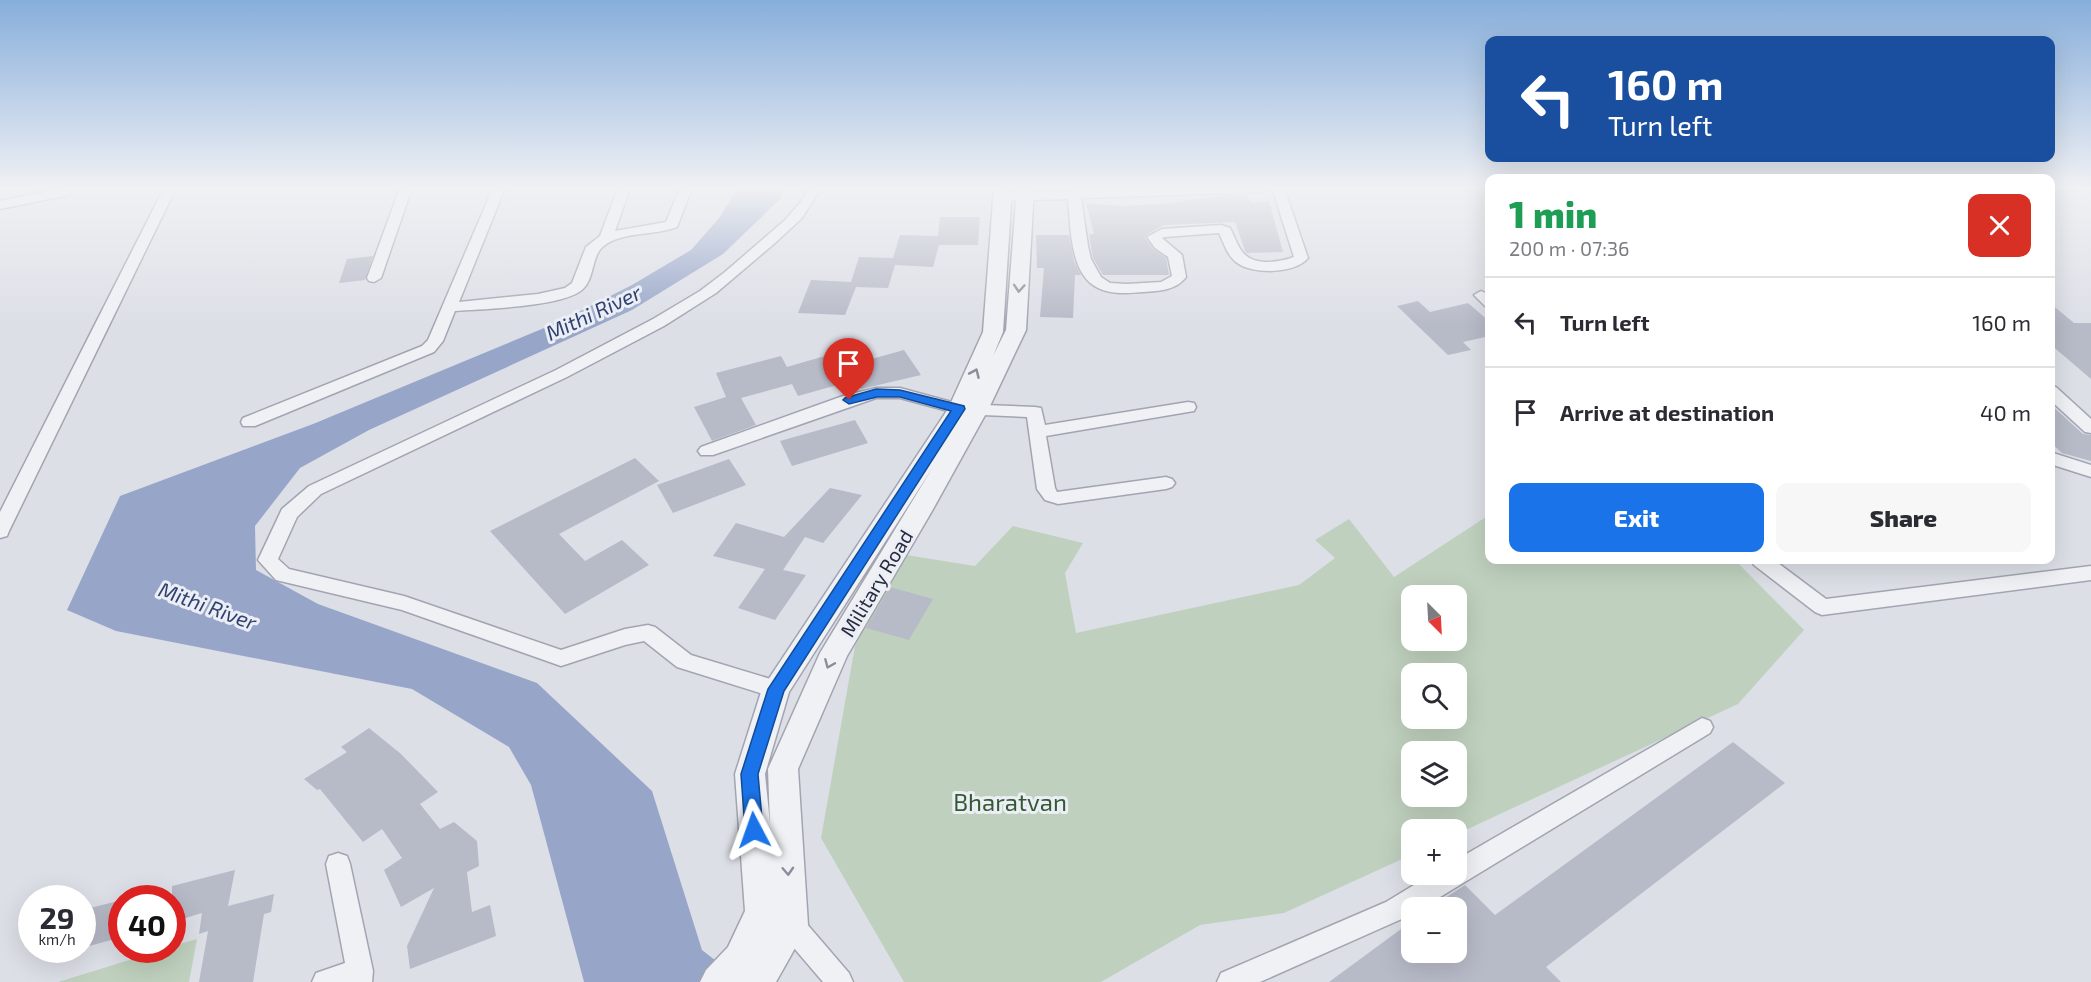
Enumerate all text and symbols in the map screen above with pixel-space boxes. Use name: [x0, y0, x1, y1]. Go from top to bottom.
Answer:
text: 160 m: [1608, 58, 1724, 108]
icon: left: [1509, 60, 1587, 138]
text: Turn left: [1608, 109, 1712, 141]
text: 1 min: [1509, 192, 1597, 235]
button: close: [1968, 194, 2031, 257]
text: 200 m · 07:36: [1509, 236, 1630, 260]
water label: Mithi River: [541, 279, 645, 345]
one-way arrow: [1013, 283, 1026, 292]
icon: left: [1509, 306, 1542, 339]
text: Turn left: [1560, 309, 1649, 335]
text: 160 m: [1972, 309, 2031, 335]
pin: [823, 338, 874, 400]
icon: arrive: [832, 347, 865, 380]
one-way arrow: [968, 368, 980, 379]
icon: arrive: [1509, 396, 1542, 429]
text: Arrive at destination: [1560, 399, 1774, 425]
text: 40 m: [1980, 399, 2031, 425]
button: Exit: [1509, 483, 1764, 552]
button: Share: [1776, 483, 2031, 552]
street label: Military Road: [835, 525, 917, 641]
water label: Mithi River: [156, 576, 261, 634]
north arrow: [1401, 585, 1467, 651]
map controls: [1401, 585, 1467, 963]
one-way arrow: [824, 658, 836, 669]
button: search: [1401, 663, 1467, 729]
button: layers: [1401, 741, 1467, 807]
park label: Bharatvan: [953, 787, 1067, 816]
position arrow: [722, 798, 786, 862]
button: +: [1401, 819, 1467, 885]
one-way arrow: [782, 866, 795, 875]
speed limit sign: 40: [108, 885, 186, 963]
button: −: [1401, 897, 1467, 963]
text: 29: [39, 899, 75, 935]
text: km/h: [38, 930, 76, 948]

